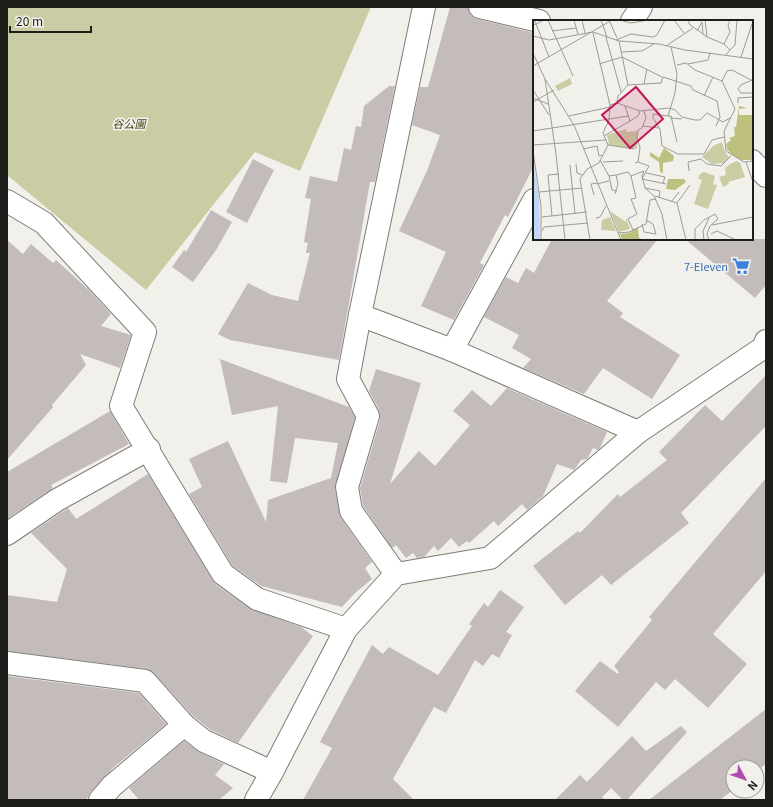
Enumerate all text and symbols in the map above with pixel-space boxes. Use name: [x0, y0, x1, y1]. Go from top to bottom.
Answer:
scale bar: [10, 8, 91, 34]
text: 20 m: [16, 12, 43, 29]
inset map: [533, 20, 753, 240]
park label: 谷公園: [113, 115, 147, 131]
supermarket icon: 7-Eleven: [731, 256, 751, 276]
place label: 7-Eleven: [684, 258, 728, 274]
north arrow: [725, 759, 765, 799]
text: N: [745, 778, 762, 794]

